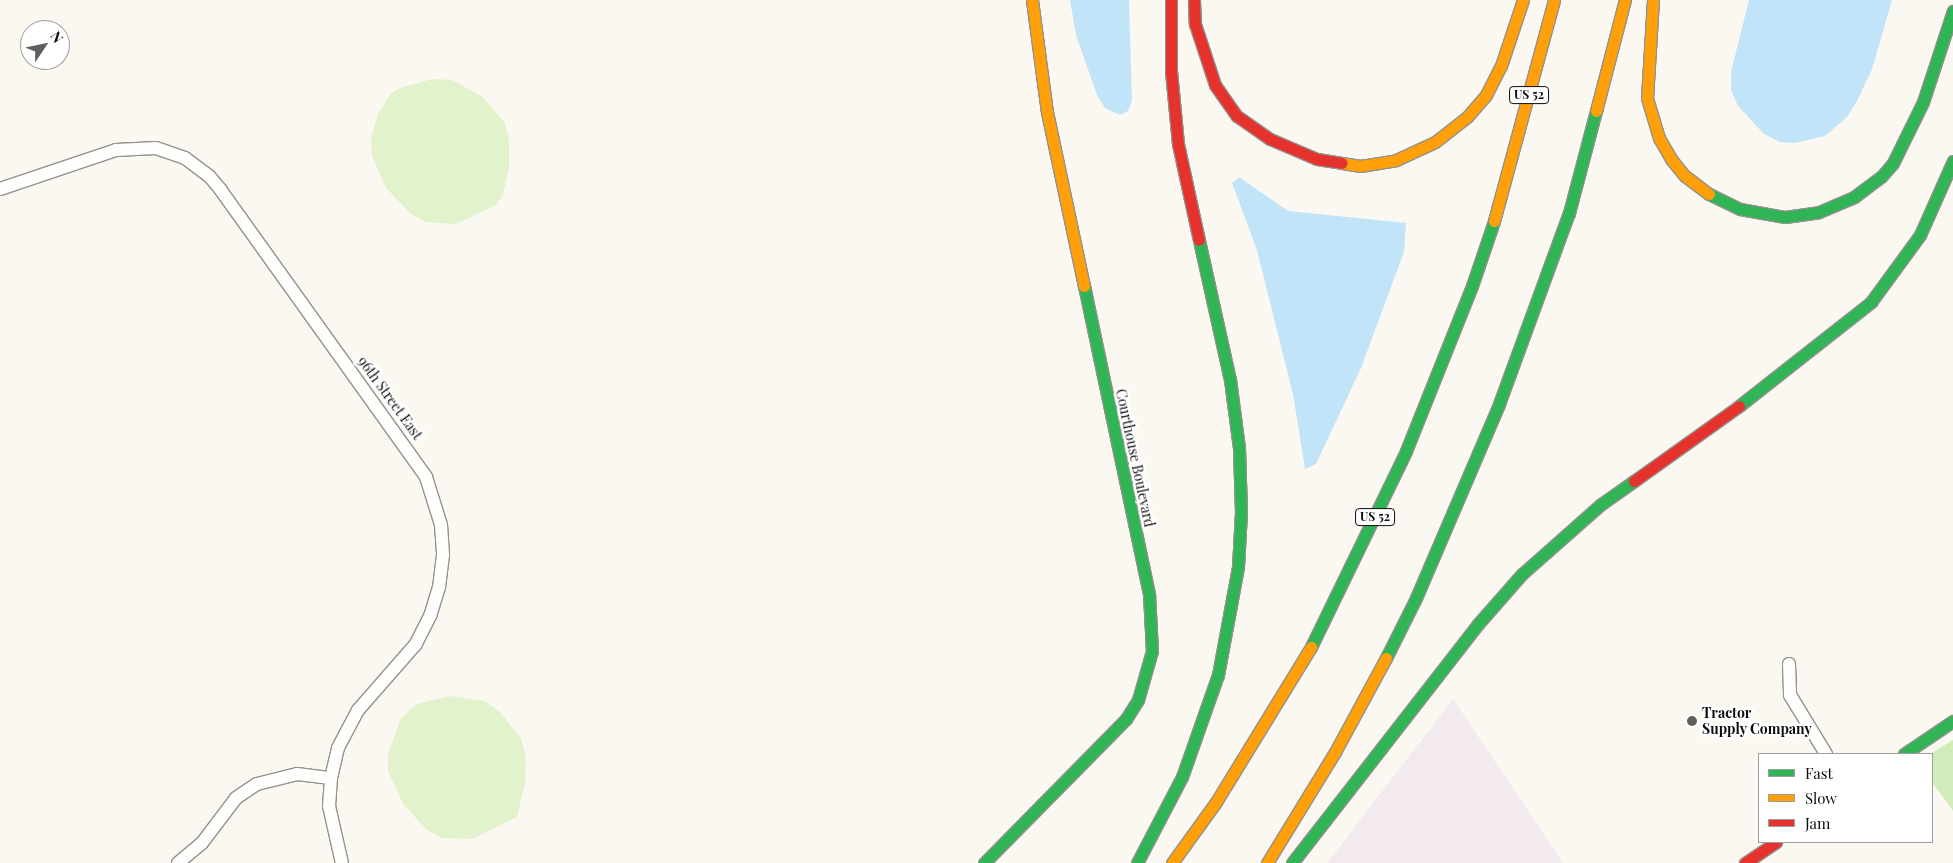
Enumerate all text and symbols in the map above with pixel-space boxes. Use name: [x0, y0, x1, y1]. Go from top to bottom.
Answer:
north arrow: [20, 20, 70, 70]
text: N: [46, 27, 68, 46]
road number: US 52: [1509, 86, 1549, 104]
street label: 96th Street East: [354, 353, 426, 443]
street label: Courthouse Boulevard: [1112, 387, 1158, 529]
road number: US 52: [1355, 508, 1395, 526]
place label: Tractor Supply Company: [1702, 705, 1812, 738]
marker: Tractor Supply Company: [1686, 715, 1698, 727]
legend: [1758, 753, 1933, 843]
text: Fast: [1805, 763, 1833, 783]
text: Slow: [1805, 788, 1837, 808]
text: Jam: [1805, 813, 1830, 833]

